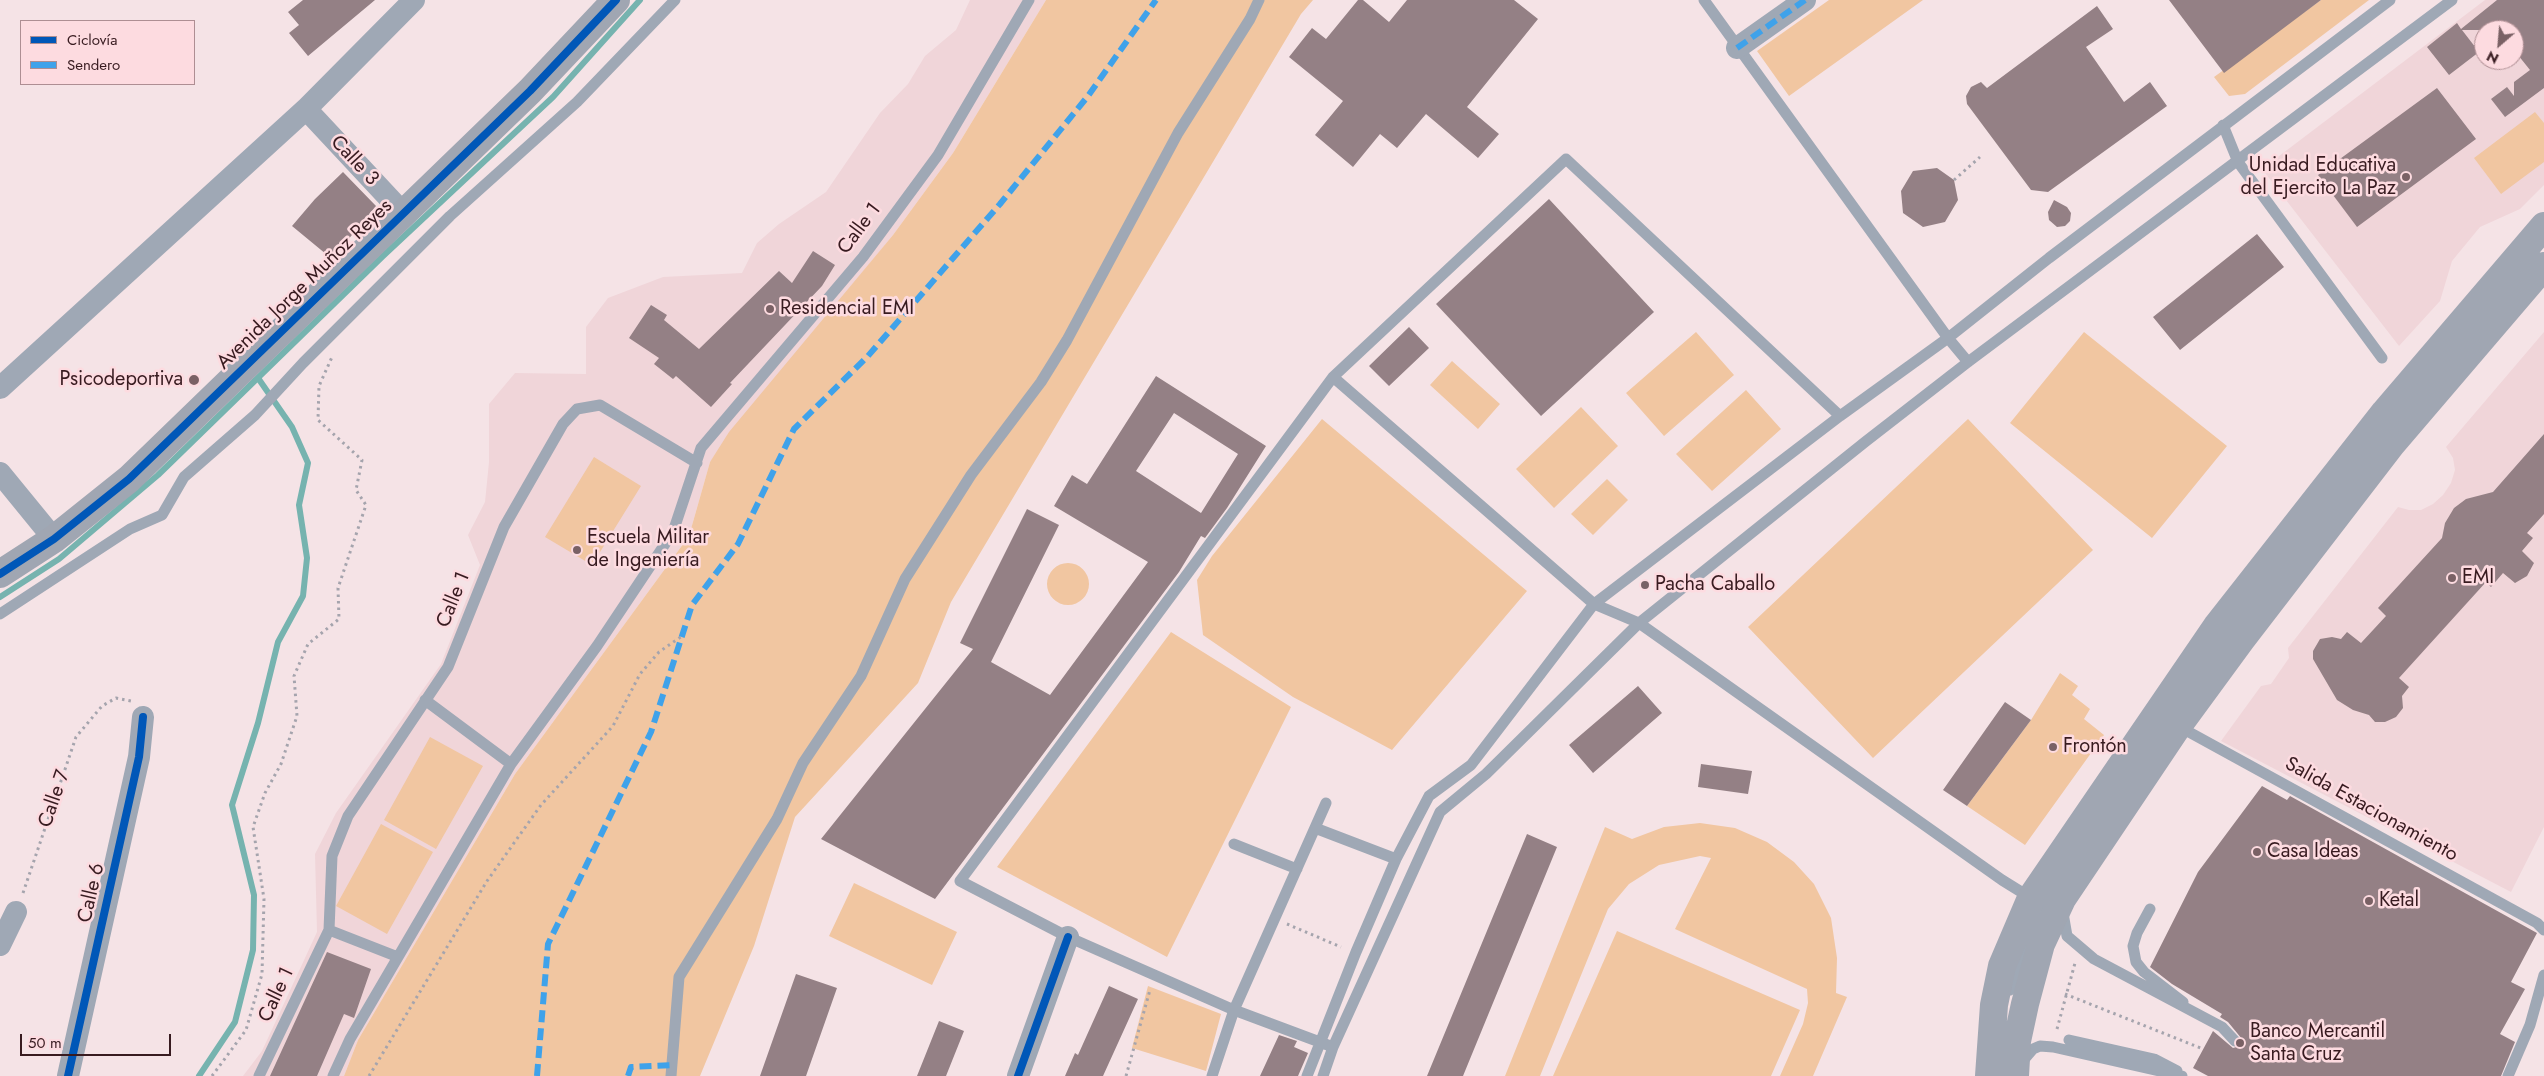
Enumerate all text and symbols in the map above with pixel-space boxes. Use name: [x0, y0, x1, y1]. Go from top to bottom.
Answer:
legend: [20, 20, 195, 85]
north arrow: [2474, 20, 2524, 70]
text: Ciclovía: [67, 29, 117, 51]
text: N: [2483, 46, 2502, 69]
text: Sendero: [67, 54, 120, 76]
street label: Calle 3: [325, 131, 383, 191]
place label: Unidad Educativa del Ejercito La Paz: [2241, 154, 2396, 201]
marker: Unidad Educativa del Ejercito La Paz: [2400, 171, 2412, 183]
street label: Avenida Jorge Muñoz Reyes: [212, 195, 398, 375]
street label: Calle 1: [833, 199, 887, 259]
place label: Residencial EMI: [780, 297, 914, 321]
marker: Residencial EMI: [764, 303, 776, 315]
place label: Psicodeportiva: [60, 368, 183, 392]
marker: Psicodeportiva: [187, 373, 201, 387]
place label: Escuela Militar de Ingeniería: [587, 526, 709, 573]
marker: Escuela Militar de Ingeniería: [571, 544, 583, 556]
place label: EMI: [2462, 566, 2494, 590]
street label: Calle 1: [432, 569, 476, 631]
marker: EMI: [2446, 572, 2458, 584]
place label: Pacha Caballo: [1655, 573, 1775, 597]
marker: Pacha Caballo: [1639, 579, 1651, 591]
place label: Frontón: [2063, 735, 2127, 759]
marker: Frontón: [2047, 741, 2059, 753]
street label: Salida Estacionamiento: [2280, 752, 2462, 868]
street label: Calle 7: [34, 767, 76, 831]
place label: Casa Ideas: [2267, 840, 2358, 864]
marker: Casa Ideas: [2251, 846, 2263, 858]
street label: Calle 6: [74, 861, 110, 925]
place label: Ketal: [2379, 889, 2419, 913]
marker: Ketal: [2363, 895, 2375, 907]
street label: Calle 1: [254, 964, 300, 1026]
place label: Banco Mercantil Santa Cruz: [2250, 1020, 2385, 1067]
scale bar: [22, 1024, 174, 1056]
text: 50 m: [28, 1032, 62, 1054]
marker: Banco Mercantil Santa Cruz: [2234, 1037, 2246, 1049]

